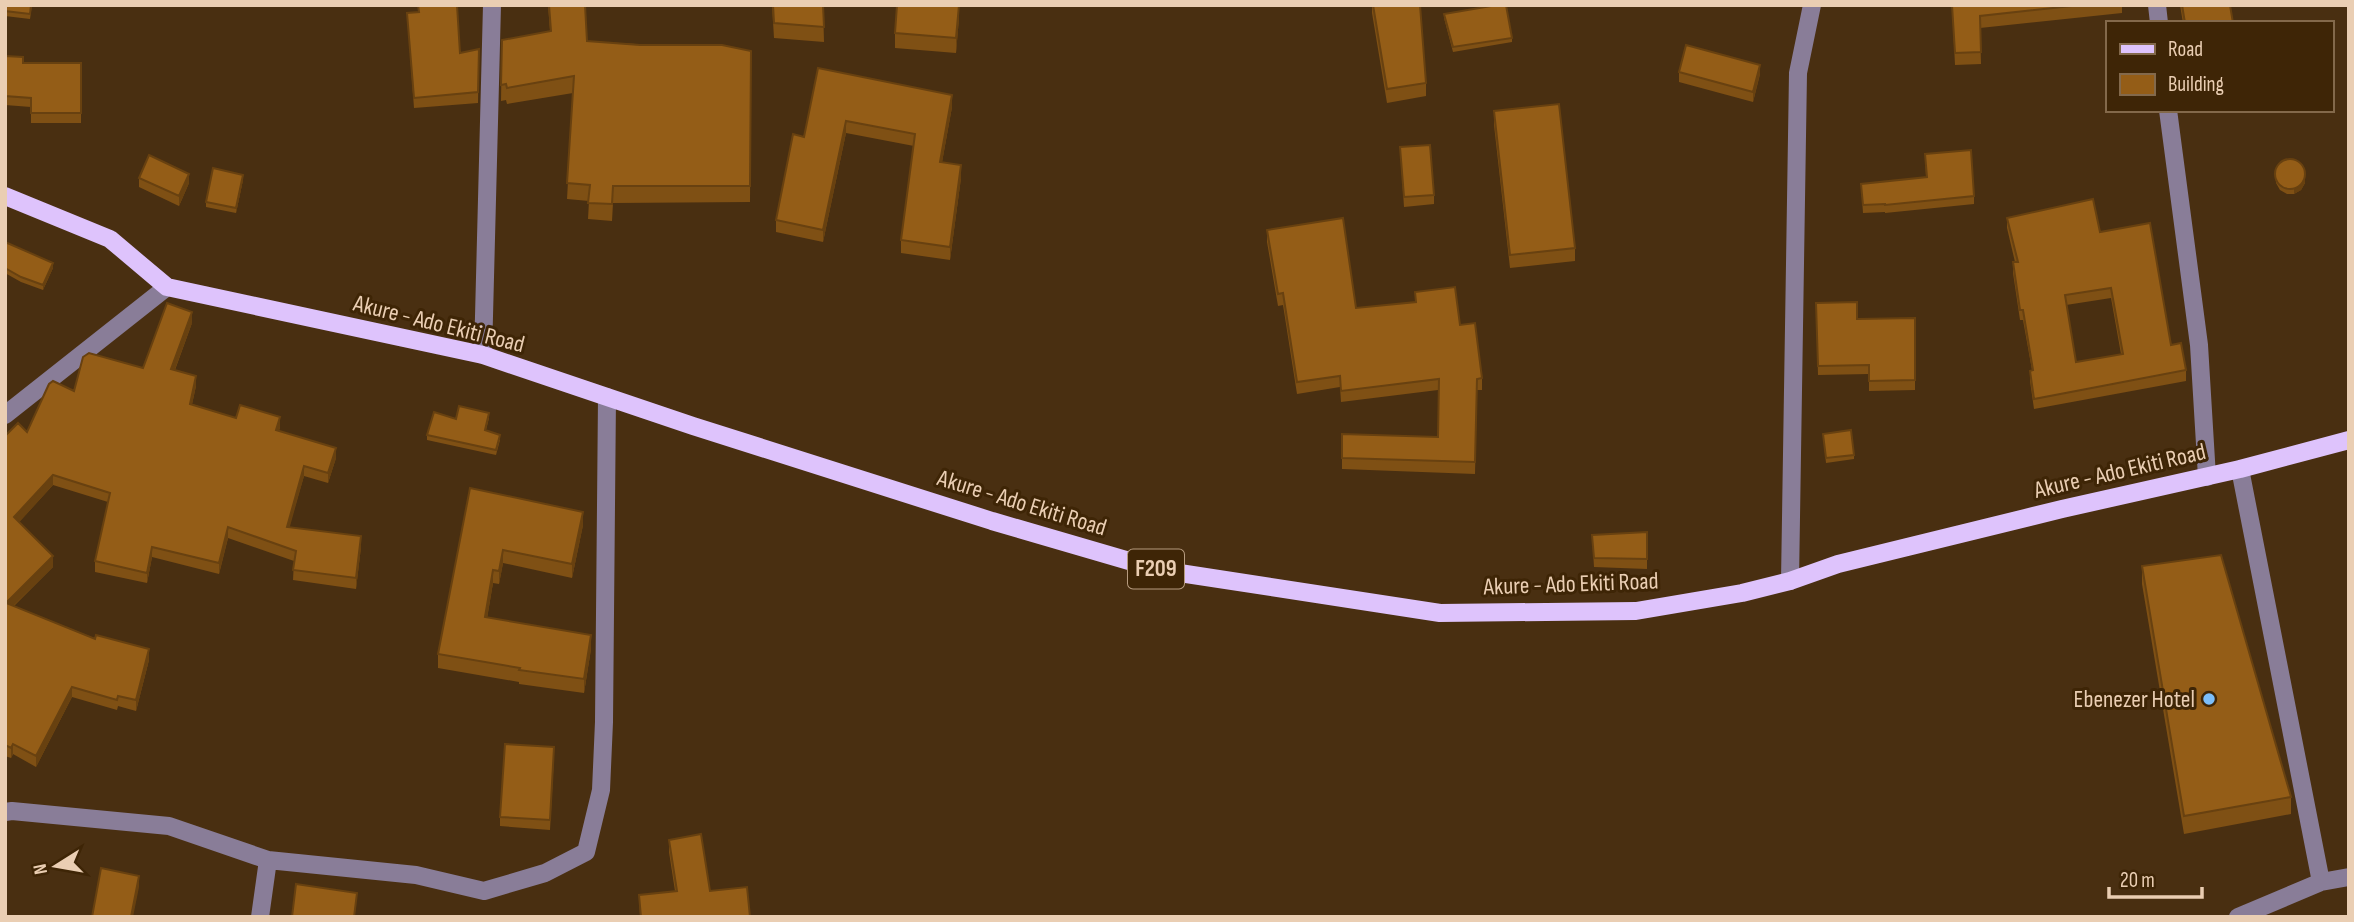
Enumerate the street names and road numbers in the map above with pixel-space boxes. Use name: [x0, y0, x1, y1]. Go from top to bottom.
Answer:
street label: Akure - Ado Ekiti Road: [350, 288, 528, 359]
street label: Akure - Ado Ekiti Road: [2030, 437, 2209, 505]
street label: Akure - Ado Ekiti Road: [933, 463, 1110, 542]
road number: F209: [1128, 550, 1184, 589]
street label: Akure - Ado Ekiti Road: [1482, 566, 1659, 602]

